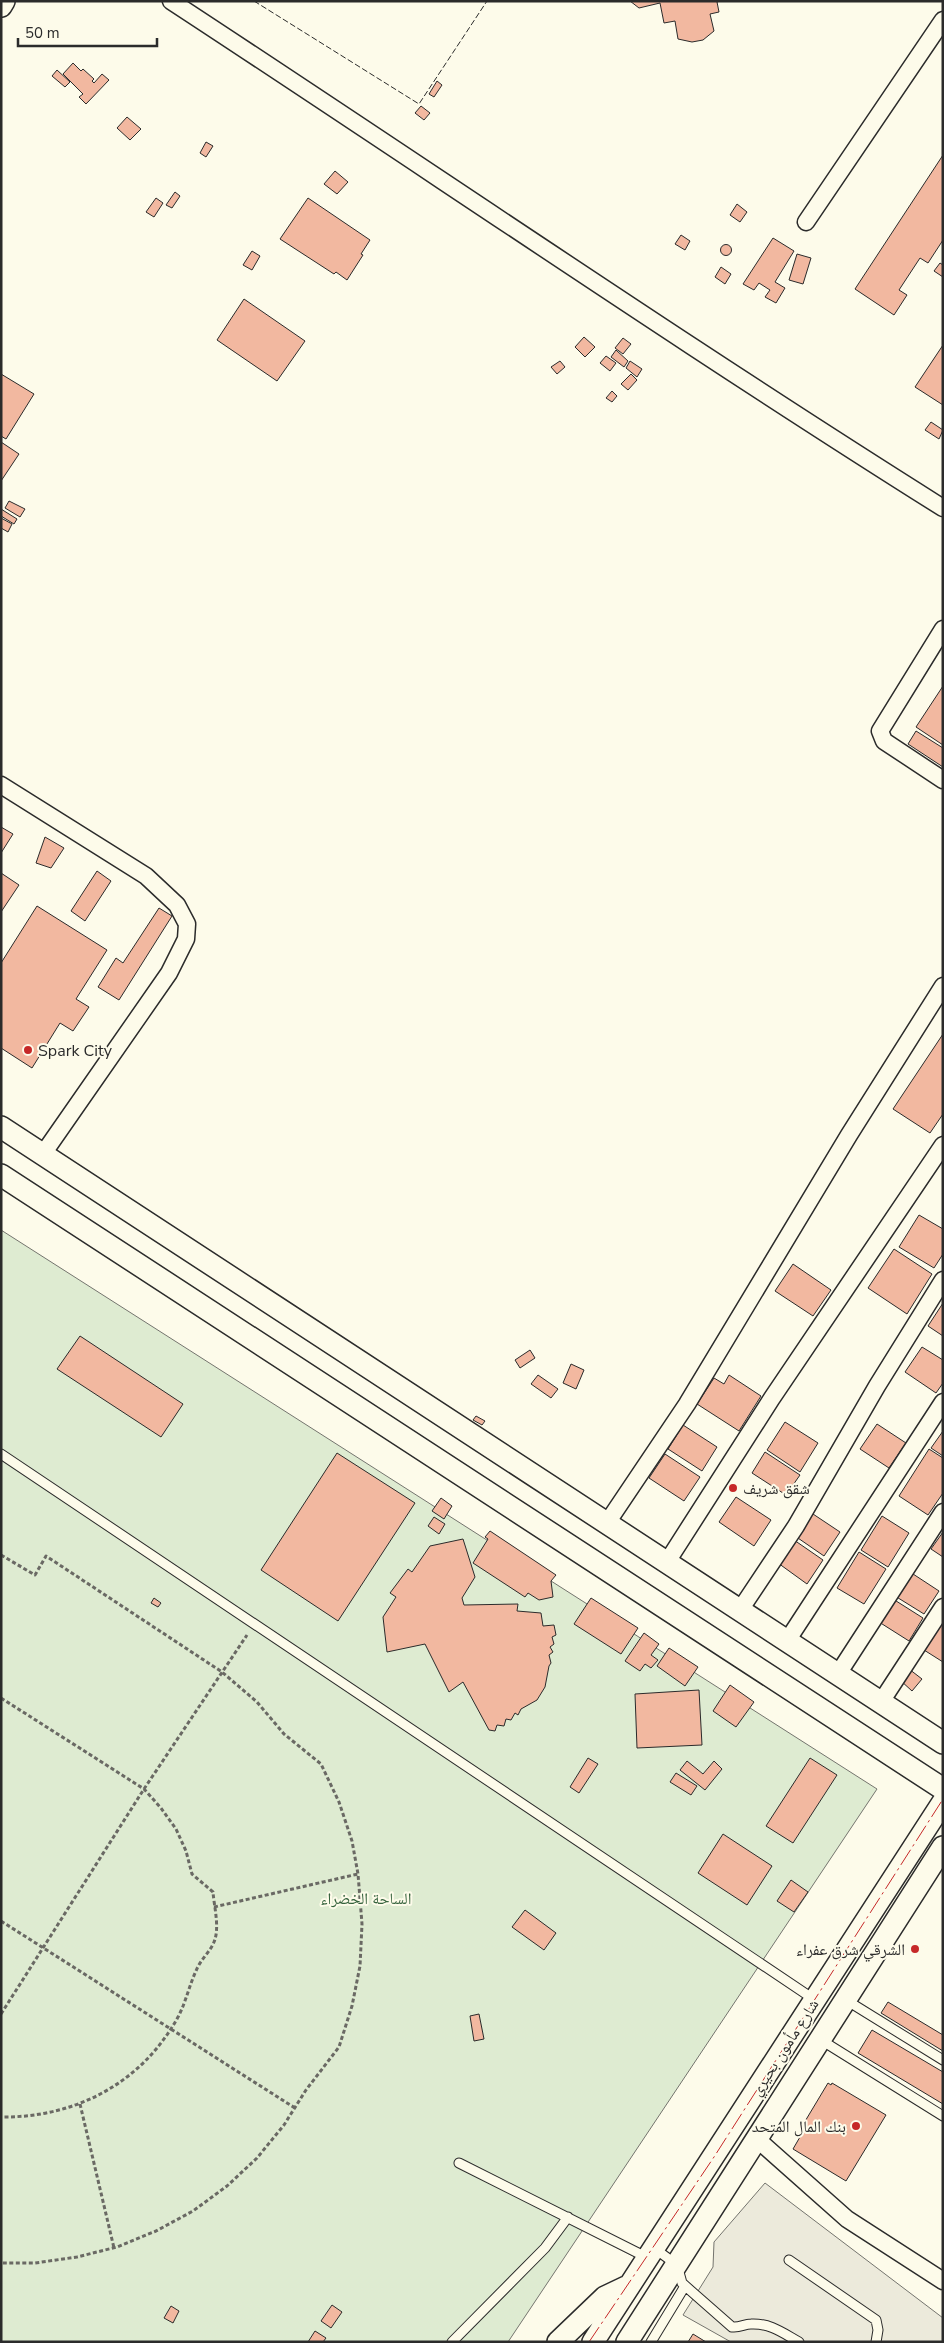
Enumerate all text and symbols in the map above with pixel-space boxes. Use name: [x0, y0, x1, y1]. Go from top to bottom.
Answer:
scale bar: [18, 15, 156, 47]
text: 50 m: [25, 23, 60, 43]
place label: Spark City: [38, 1040, 113, 1062]
marker: Spark City: [22, 1044, 34, 1056]
place label: شقق شريف: [743, 1478, 810, 1500]
marker: شقق شريف: [727, 1482, 739, 1494]
park label: الساحة الخضراء: [321, 1888, 411, 1910]
place label: الشرقي شرق عفراء: [796, 1939, 905, 1962]
marker: الشرقي شرق عفراء: [909, 1943, 921, 1955]
street label: شارع مأمون بحيري: [745, 1995, 825, 2101]
place label: بنك المال المتحد: [752, 2116, 846, 2138]
marker: بنك المال المتحد: [850, 2120, 862, 2132]

